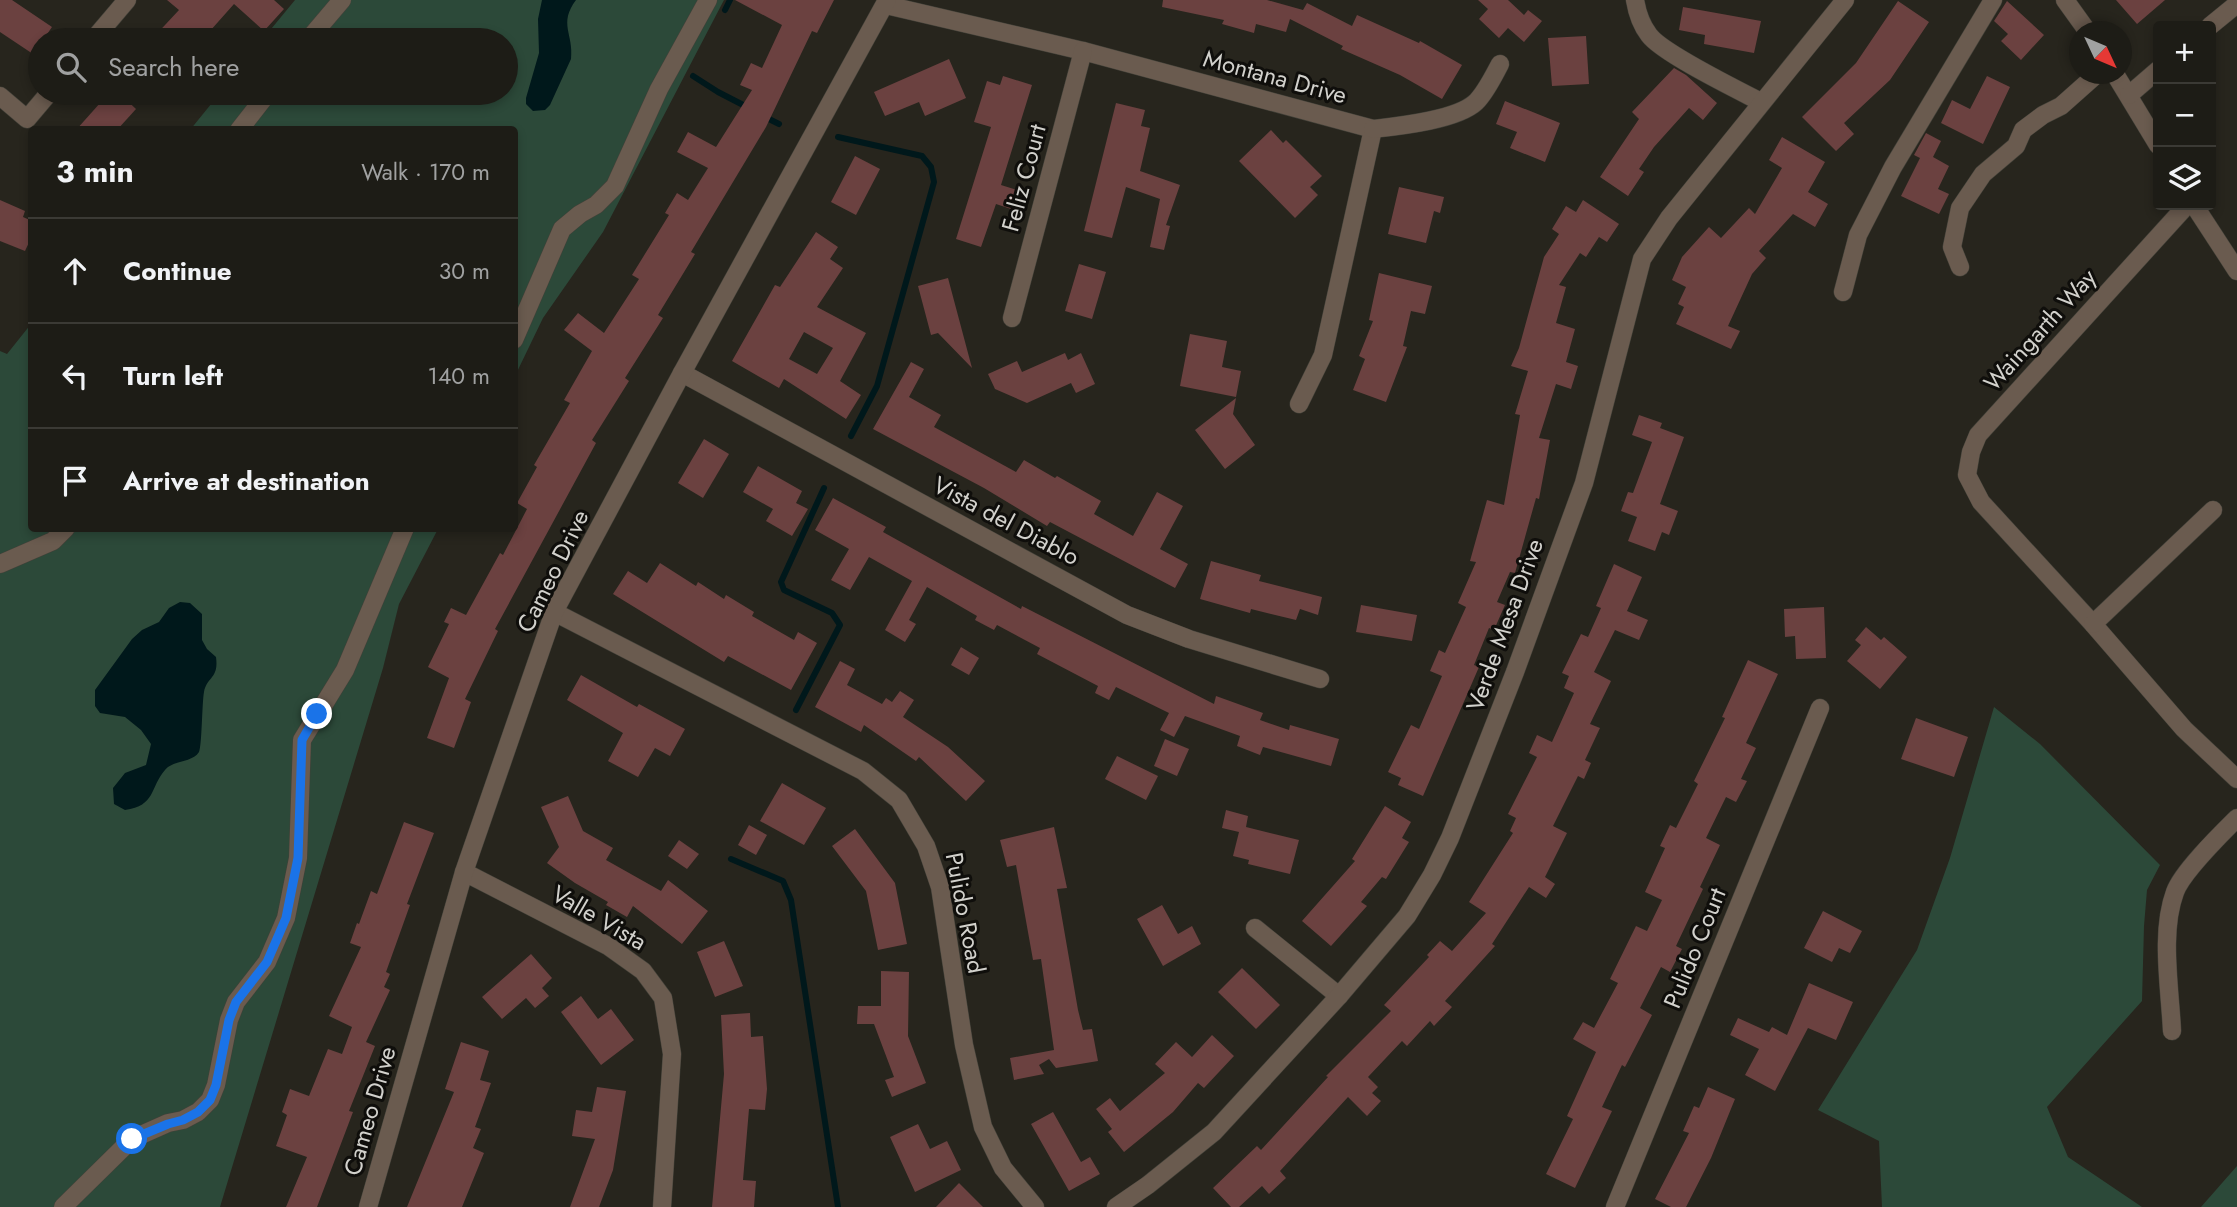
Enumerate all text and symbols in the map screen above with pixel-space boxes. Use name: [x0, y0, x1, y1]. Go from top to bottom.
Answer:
north arrow: [2069, 21, 2132, 84]
map controls: [2153, 21, 2216, 210]
button: +: [2153, 21, 2216, 84]
search box: [28, 28, 518, 105]
street label: Montana Drive: [1200, 41, 1351, 112]
icon: search: [52, 48, 90, 86]
text: Search here: [108, 48, 240, 86]
button: −: [2153, 84, 2216, 147]
street label: Feliz Court: [992, 120, 1055, 235]
button: layers: [2153, 147, 2216, 210]
text: 3 min: [56, 150, 134, 193]
text: Walk · 170 m: [361, 155, 490, 189]
icon: ahead: [56, 252, 94, 290]
text: Continue: [123, 252, 232, 290]
text: 30 m: [439, 254, 490, 288]
street label: Waingarth Way: [1975, 260, 2104, 399]
icon: left: [56, 357, 94, 395]
text: Turn left: [123, 357, 223, 395]
text: 140 m: [428, 359, 490, 393]
icon: arrive: [56, 462, 94, 500]
text: Arrive at destination: [123, 462, 370, 500]
street label: Vista del Diablo: [927, 467, 1086, 574]
street label: Cameo Drive: [508, 503, 597, 638]
street label: Verde Mesa Drive: [1457, 534, 1552, 716]
route end: [301, 698, 332, 729]
street label: Pulido Road: [937, 849, 994, 977]
street label: Valle Vista: [545, 876, 653, 959]
street label: Pulido Court: [1654, 882, 1735, 1013]
street label: Cameo Drive: [334, 1042, 405, 1179]
route start: [116, 1123, 147, 1154]

